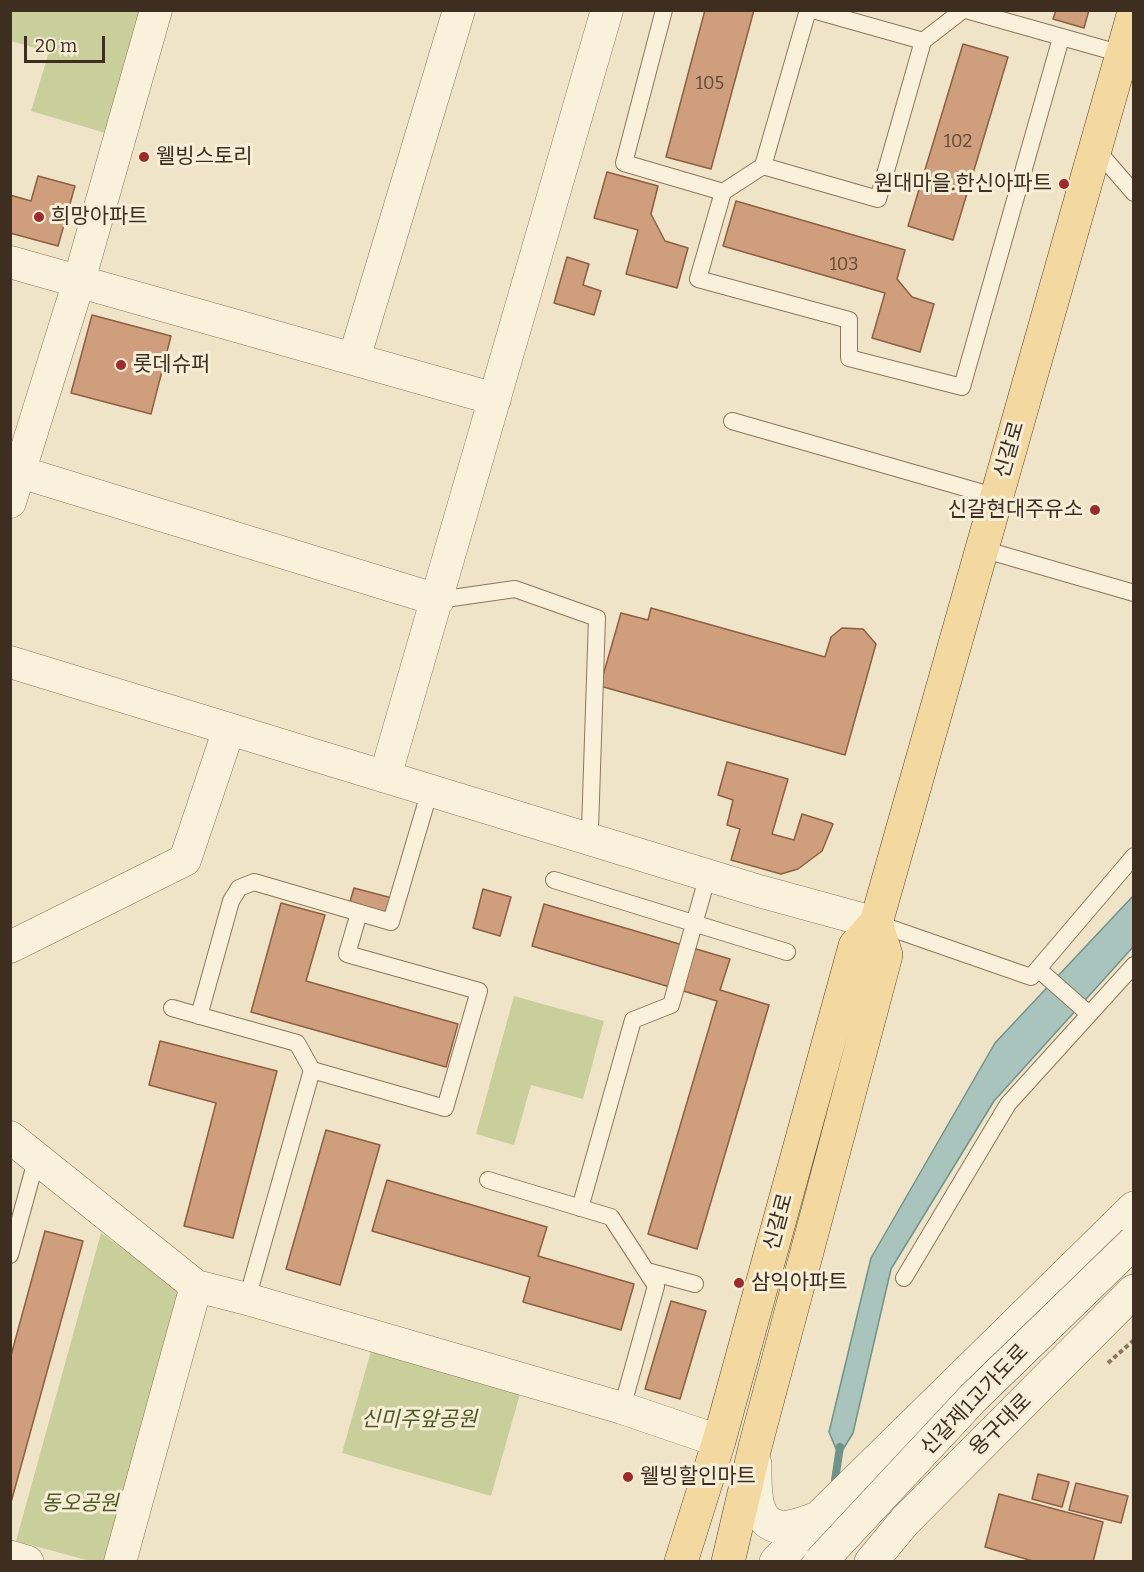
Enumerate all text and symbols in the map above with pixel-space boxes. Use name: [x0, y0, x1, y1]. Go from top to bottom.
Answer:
scale bar: [27, 24, 108, 62]
text: 20 m: [35, 35, 77, 57]
house number: 105: [696, 73, 724, 95]
house number: 102: [944, 131, 972, 153]
place label: 웰빙스토리: [156, 144, 253, 170]
marker: 웰빙스토리: [137, 150, 151, 164]
place label: 원대마을.한신아파트: [874, 171, 1052, 197]
marker: 원대마을.한신아파트: [1057, 177, 1071, 191]
place label: 희망아파트: [51, 204, 148, 230]
marker: 희망아파트: [32, 210, 46, 224]
house number: 103: [829, 254, 859, 276]
place label: 롯데슈퍼: [133, 352, 210, 378]
marker: 롯데슈퍼: [114, 358, 128, 372]
street label: 신갈로: [990, 419, 1030, 481]
place label: 신갈현대주유소: [948, 497, 1083, 523]
marker: 신갈현대주유소: [1088, 503, 1102, 517]
street label: 신갈로: [759, 1191, 799, 1253]
place label: 삼익아파트: [751, 1270, 848, 1296]
marker: 삼익아파트: [732, 1276, 746, 1290]
street label: 신갈제1고가도로: [916, 1340, 1034, 1460]
street label: 용구대로: [965, 1389, 1037, 1461]
park label: 신미주앞공원: [361, 1407, 477, 1433]
place label: 웰빙할인마트: [640, 1464, 756, 1490]
marker: 웰빙할인마트: [621, 1470, 635, 1484]
park label: 동오공원: [41, 1491, 119, 1517]

